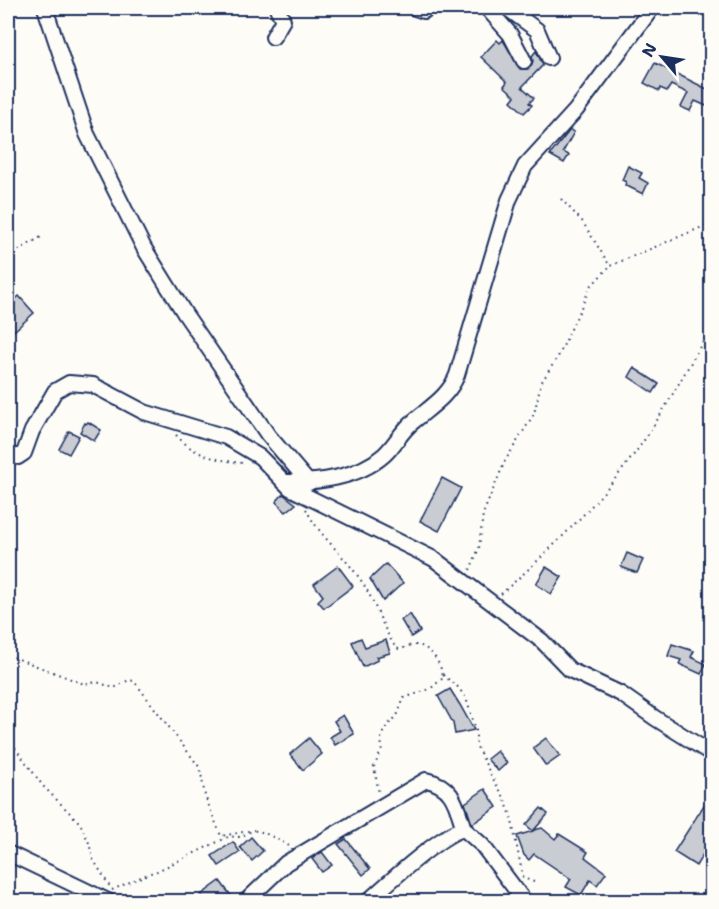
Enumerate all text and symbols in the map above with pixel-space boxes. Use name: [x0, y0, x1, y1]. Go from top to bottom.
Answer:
north arrow: [632, 27, 692, 87]
text: N: [637, 39, 662, 61]

